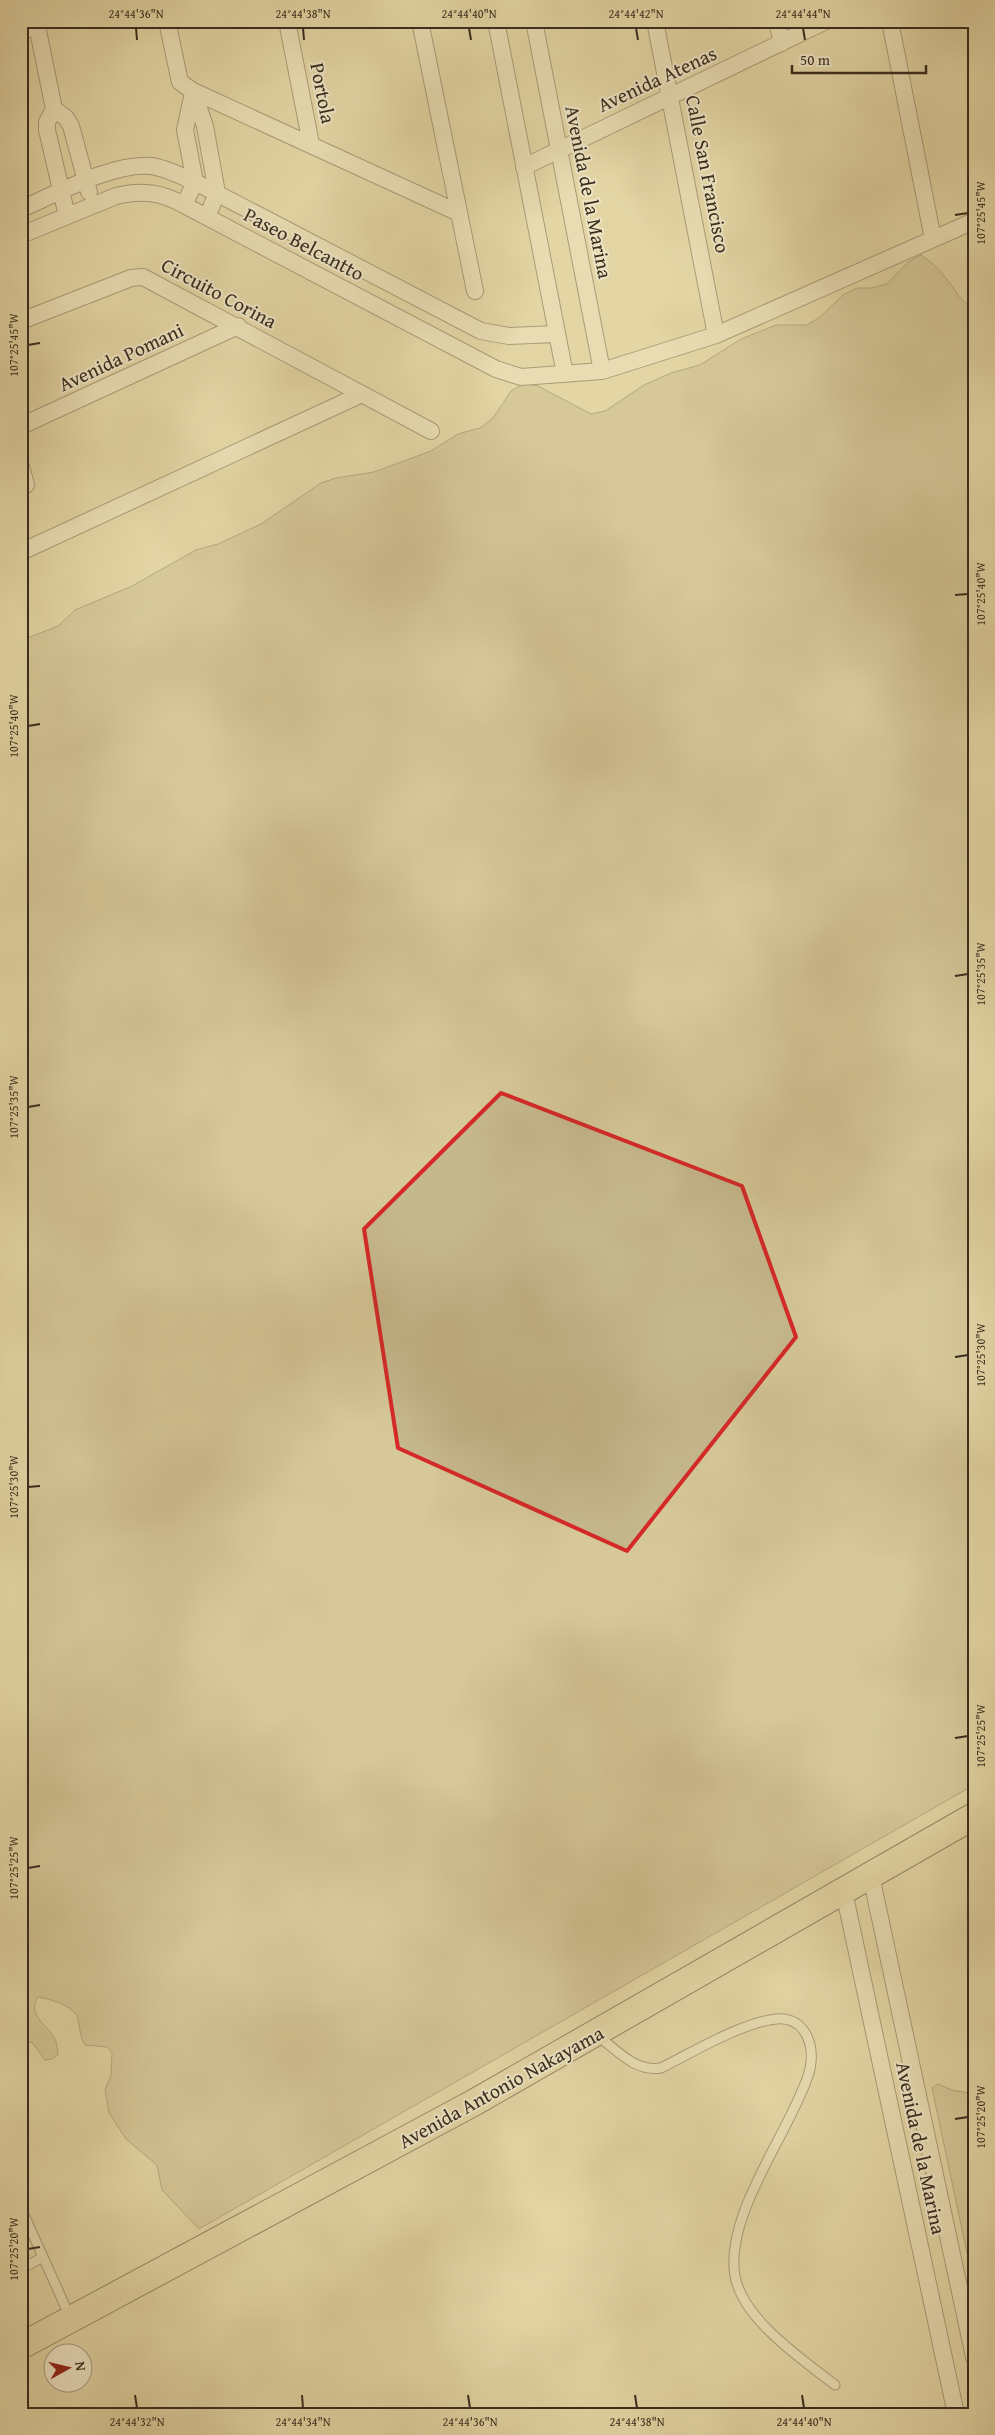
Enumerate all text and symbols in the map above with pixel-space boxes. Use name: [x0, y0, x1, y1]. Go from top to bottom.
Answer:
text: 24°44'36"N: [108, 5, 164, 22]
text: 24°44'38"N: [275, 5, 331, 22]
text: 24°44'40"N: [441, 5, 497, 22]
text: 24°44'42"N: [608, 5, 664, 22]
text: 24°44'44"N: [775, 5, 831, 22]
street label: Avenida Atenas: [592, 38, 721, 119]
scale bar: [792, 42, 926, 74]
text: 50 m: [800, 49, 831, 70]
street label: Portola: [303, 60, 344, 126]
street label: Calle San Francisco: [679, 93, 738, 255]
street label: Avenida de la Marina: [558, 103, 621, 281]
text: 107°25'45"W: [972, 181, 989, 245]
street label: Paseo Belcantto: [239, 200, 369, 287]
street label: Circuito Corina: [156, 250, 283, 335]
text: 107°25'45"W: [5, 313, 22, 377]
street label: Avenida Pomani: [53, 315, 188, 398]
text: 107°25'40"W: [972, 562, 989, 626]
text: 107°25'40"W: [5, 694, 22, 758]
text: 107°25'35"W: [972, 942, 989, 1006]
text: 107°25'35"W: [5, 1075, 22, 1139]
text: 107°25'30"W: [972, 1323, 989, 1387]
text: 107°25'30"W: [5, 1455, 22, 1519]
text: 107°25'25"W: [972, 1704, 989, 1768]
text: 107°25'25"W: [5, 1836, 22, 1900]
street label: Avenida Antonio Nakayama: [393, 2018, 609, 2155]
street label: Avenida de la Marina: [889, 2059, 954, 2237]
text: 107°25'20"W: [972, 2085, 989, 2149]
text: 107°25'20"W: [5, 2217, 22, 2281]
north arrow: [42, 2342, 92, 2392]
text: N: [70, 2360, 92, 2373]
text: 24°44'32"N: [109, 2413, 165, 2430]
text: 24°44'34"N: [275, 2413, 331, 2430]
text: 24°44'36"N: [442, 2413, 498, 2430]
text: 24°44'38"N: [609, 2413, 665, 2430]
text: 24°44'40"N: [776, 2413, 832, 2430]

